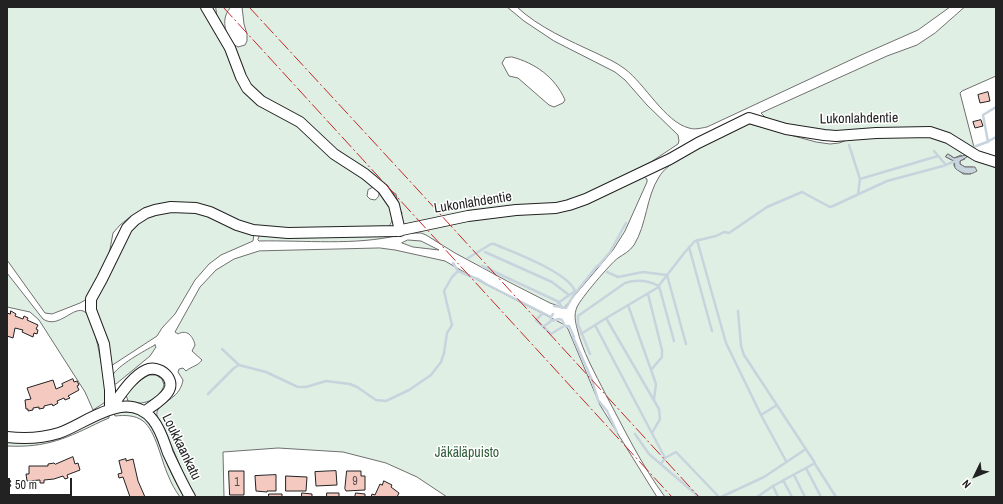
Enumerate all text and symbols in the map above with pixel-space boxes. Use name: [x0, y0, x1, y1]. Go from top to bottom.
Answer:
street label: Lukonlahdentie: [820, 110, 898, 128]
street label: Lukonlahdentie: [433, 189, 513, 217]
street label: Loukkaankatu: [158, 411, 204, 483]
park label: Jäkäläpuisto: [435, 445, 499, 461]
north arrow: [955, 456, 995, 496]
scale bar: [10, 470, 74, 496]
house number: 9: [352, 475, 358, 489]
house number: 1: [234, 476, 240, 490]
text: 50 m: [15, 477, 37, 493]
text: N: [959, 477, 974, 491]

